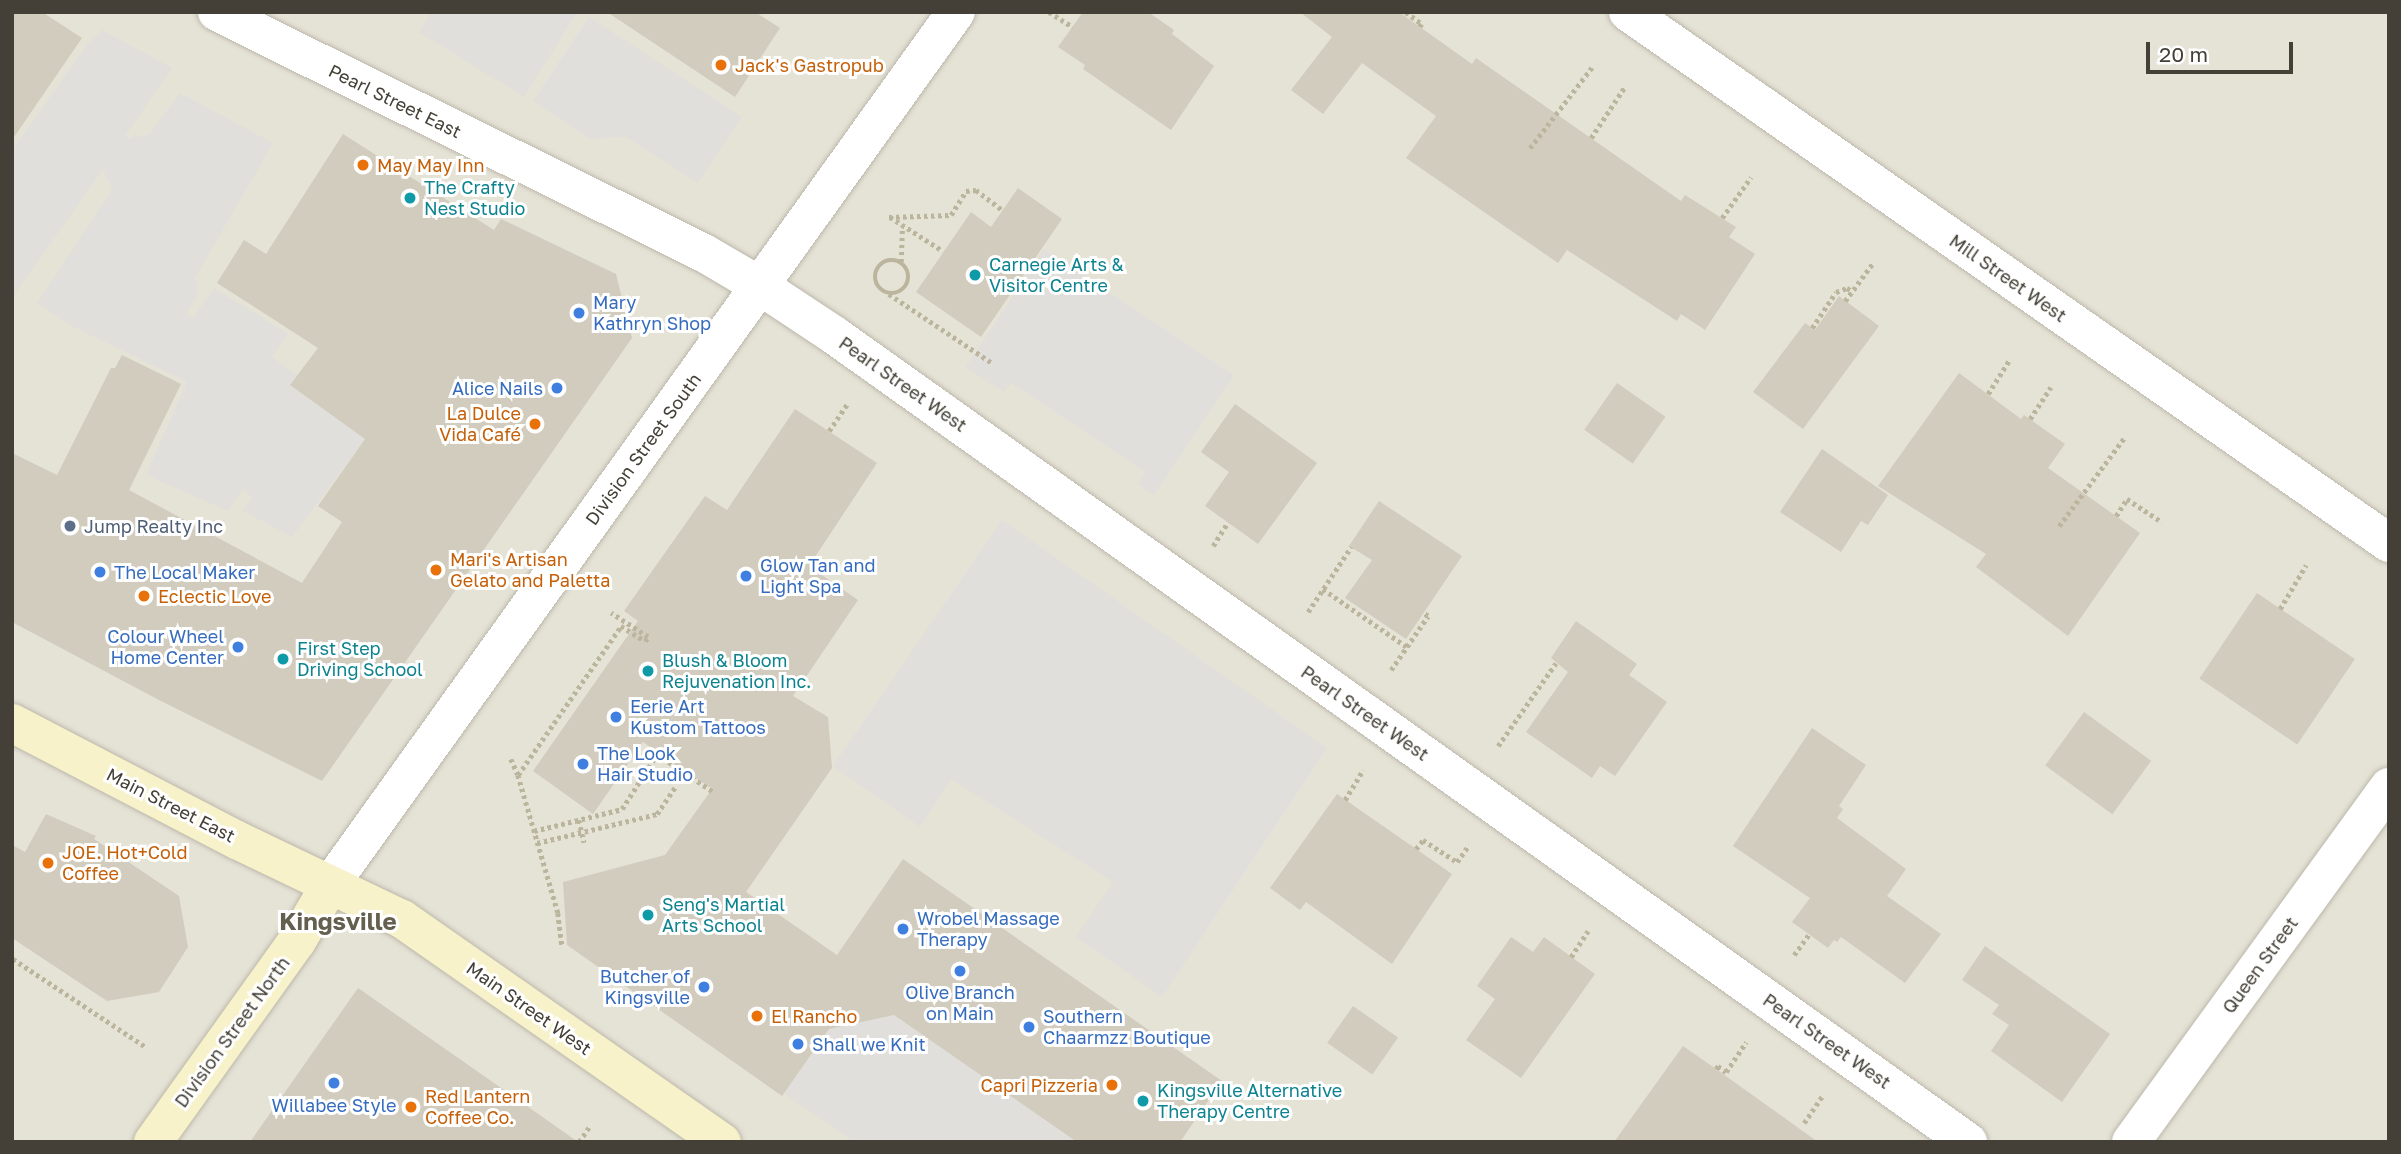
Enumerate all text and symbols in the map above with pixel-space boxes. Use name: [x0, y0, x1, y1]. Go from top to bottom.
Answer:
scale bar: [2149, 28, 2296, 72]
text: 20 m: [2159, 41, 2208, 67]
place label: Jack's Gastropub: [735, 54, 884, 76]
marker: Jack's Gastropub: [713, 57, 729, 73]
street label: Pearl Street East: [325, 60, 465, 142]
place label: May May Inn: [377, 154, 485, 176]
marker: May May Inn: [355, 157, 371, 173]
place label: The Crafty Nest Studio: [424, 177, 525, 220]
marker: The Crafty Nest Studio: [402, 190, 418, 206]
street label: Mill Street West: [1945, 230, 2071, 326]
place label: Carnegie Arts & Visitor Centre: [989, 254, 1124, 296]
marker: Carnegie Arts & Visitor Centre: [967, 267, 983, 283]
place label: Mary Kathryn Shop: [593, 292, 711, 334]
marker: Mary Kathryn Shop: [571, 305, 587, 321]
street label: Pearl Street West: [835, 332, 971, 436]
street label: Division Street South: [581, 369, 705, 529]
place label: Alice Nails: [452, 377, 543, 399]
marker: Alice Nails: [549, 380, 565, 396]
place label: La Dulce Vida Café: [439, 403, 521, 446]
marker: La Dulce Vida Café: [527, 416, 543, 432]
place label: Jump Realty Inc: [84, 515, 223, 537]
marker: Jump Realty Inc: [62, 518, 78, 534]
place label: Mari's Artisan Gelato and Paletta: [450, 549, 610, 592]
place label: Glow Tan and Light Spa: [760, 555, 876, 598]
place label: The Local Maker: [114, 561, 255, 583]
marker: Mari's Artisan Gelato and Paletta: [428, 562, 444, 578]
marker: The Local Maker: [92, 564, 108, 580]
marker: Glow Tan and Light Spa: [738, 568, 754, 584]
place label: Eclectic Love: [158, 585, 271, 607]
marker: Eclectic Love: [136, 588, 152, 604]
place label: Colour Wheel Home Center: [107, 626, 224, 668]
place label: First Step Driving School: [297, 638, 423, 680]
marker: Colour Wheel Home Center: [230, 639, 246, 655]
place label: Blush & Bloom Rejuvenation Inc.: [662, 650, 811, 692]
marker: First Step Driving School: [275, 651, 291, 667]
street label: Pearl Street West: [1297, 661, 1433, 765]
marker: Blush & Bloom Rejuvenation Inc.: [640, 663, 656, 679]
place label: Eerie Art Kustom Tattoos: [630, 696, 766, 738]
marker: Eerie Art Kustom Tattoos: [608, 709, 624, 725]
place label: The Look Hair Studio: [597, 743, 693, 786]
marker: The Look Hair Studio: [575, 756, 591, 772]
street label: Main Street East: [103, 763, 239, 847]
place label: JOE. Hot+Cold Coffee: [62, 842, 187, 884]
marker: JOE. Hot+Cold Coffee: [40, 855, 56, 871]
place label: Seng's Martial Arts School: [662, 894, 785, 936]
district label: Kingsville: [279, 907, 397, 935]
marker: Seng's Martial Arts School: [640, 907, 656, 923]
place label: Wrobel Massage Therapy: [917, 908, 1060, 950]
street label: Queen Street: [2218, 913, 2302, 1017]
marker: Wrobel Massage Therapy: [895, 921, 911, 937]
street label: Division Street North: [170, 952, 294, 1112]
street label: Main Street West: [462, 957, 596, 1059]
marker: Olive Branch on Main: [952, 963, 968, 979]
place label: Butcher of Kingsville: [600, 966, 690, 1009]
marker: Butcher of Kingsville: [696, 979, 712, 995]
place label: Olive Branch on Main: [905, 982, 1015, 1024]
street label: Pearl Street West: [1759, 989, 1895, 1093]
place label: El Rancho: [771, 1005, 857, 1027]
place label: Southern Chaarmzz Boutique: [1043, 1006, 1211, 1048]
marker: El Rancho: [749, 1008, 765, 1024]
marker: Southern Chaarmzz Boutique: [1021, 1019, 1037, 1035]
place label: Shall we Knit: [812, 1033, 926, 1055]
marker: Shall we Knit: [790, 1036, 806, 1052]
place label: Capri Pizzeria: [981, 1074, 1098, 1096]
marker: Willabee Style: [326, 1075, 342, 1091]
marker: Capri Pizzeria: [1104, 1077, 1120, 1093]
place label: Kingsville Alternative Therapy Centre: [1157, 1080, 1342, 1122]
place label: Red Lantern Coffee Co.: [425, 1086, 530, 1128]
marker: Kingsville Alternative Therapy Centre: [1135, 1093, 1151, 1109]
place label: Willabee Style: [271, 1094, 397, 1116]
marker: Red Lantern Coffee Co.: [403, 1099, 419, 1115]

